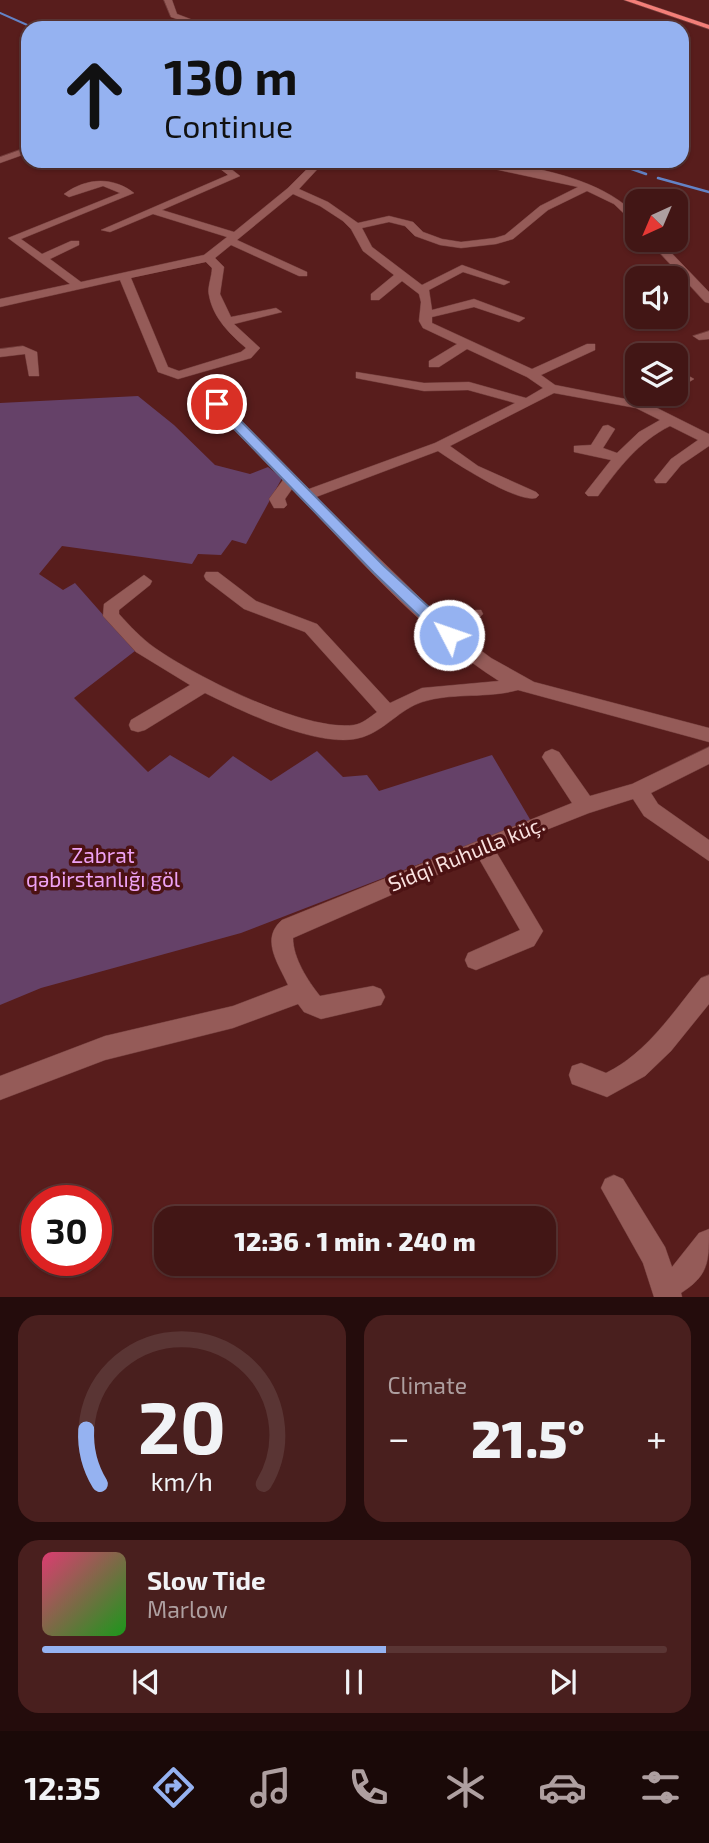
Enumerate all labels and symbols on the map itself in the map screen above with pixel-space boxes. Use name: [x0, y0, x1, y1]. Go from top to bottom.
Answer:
north arrow: [625, 189, 688, 252]
pin: [187, 374, 247, 434]
position arrow: [412, 598, 486, 672]
street label: Sidqi Ruhulla küç.: [384, 810, 549, 898]
park label: Zabrat qəbirstanlığı göl: [26, 842, 181, 891]
speed limit sign: 30: [21, 1185, 112, 1276]

